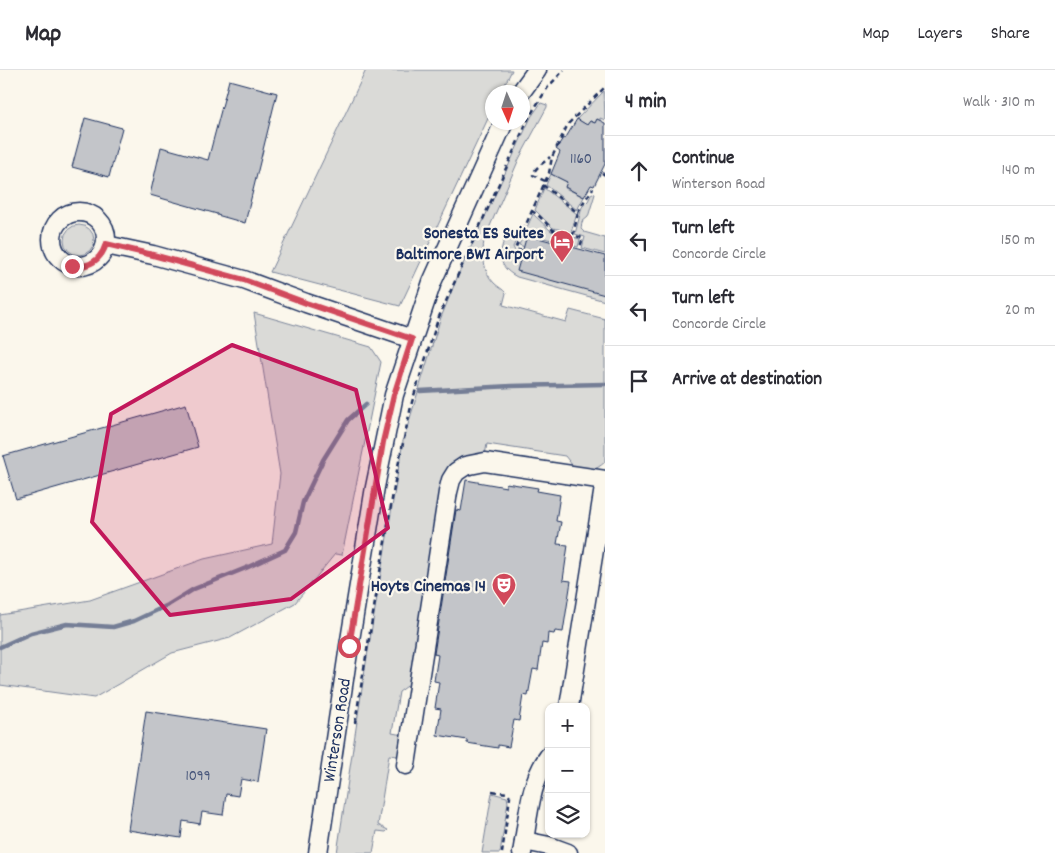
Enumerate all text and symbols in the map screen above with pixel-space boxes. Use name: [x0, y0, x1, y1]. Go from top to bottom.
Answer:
text: Map: [25, 18, 61, 52]
text: Map: [862, 22, 889, 47]
text: Layers: [917, 22, 963, 47]
text: Share: [991, 22, 1030, 47]
north arrow: [485, 85, 530, 130]
text: 4 min: [625, 88, 667, 118]
text: Walk · 310 m: [963, 91, 1035, 114]
text: Continue: [672, 146, 734, 173]
house number: 1160: [570, 149, 592, 171]
icon: ahead: [625, 157, 653, 185]
text: 140 m: [1001, 159, 1035, 182]
text: Winterson Road: [672, 173, 765, 196]
text: Turn left: [672, 216, 735, 243]
place label: Sonesta ES Suites Baltimore BWI Airport: [396, 222, 544, 268]
icon: left: [625, 227, 653, 255]
hotel icon: Sonesta ES Suites Baltimore BWI Airport: [549, 229, 575, 263]
text: 150 m: [1001, 229, 1035, 252]
text: Concorde Circle: [672, 243, 766, 266]
route end: [61, 255, 84, 278]
text: Turn left: [672, 286, 735, 313]
icon: left: [625, 297, 653, 325]
text: 20 m: [1005, 299, 1035, 322]
text: Concorde Circle: [672, 313, 766, 336]
icon: arrive: [625, 367, 653, 395]
text: Arrive at destination: [672, 367, 822, 394]
theatre icon: Hoyts Cinemas 14: [491, 572, 517, 606]
place label: Hoyts Cinemas 14: [371, 575, 486, 600]
route start: [338, 635, 361, 658]
street label: Winterson Road: [318, 677, 359, 784]
map controls: [545, 703, 590, 838]
button: +: [545, 703, 590, 748]
button: −: [545, 748, 590, 793]
house number: 1099: [185, 766, 211, 788]
button: layers: [545, 793, 590, 838]

